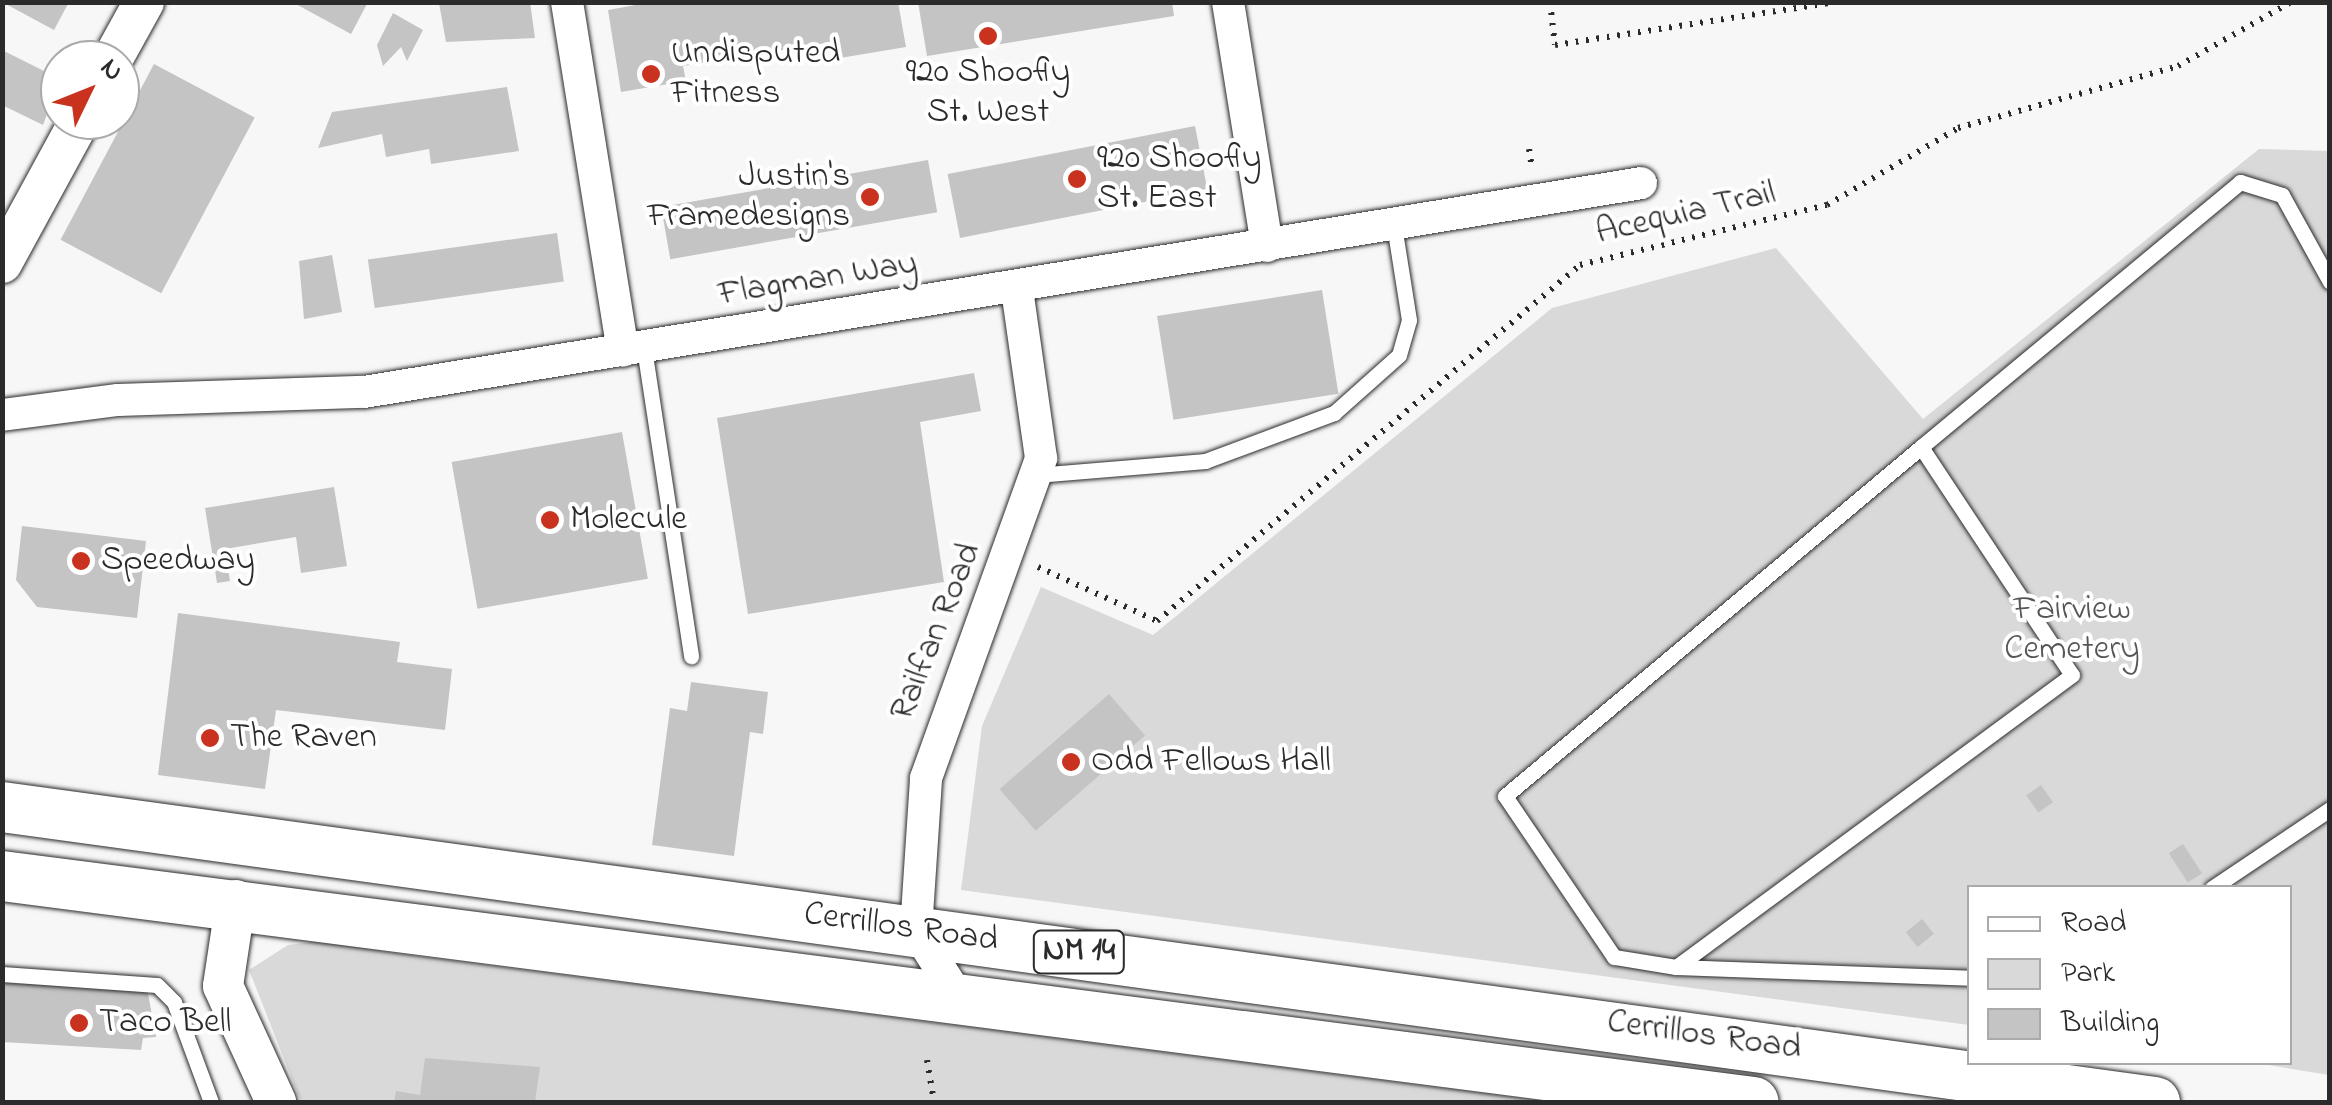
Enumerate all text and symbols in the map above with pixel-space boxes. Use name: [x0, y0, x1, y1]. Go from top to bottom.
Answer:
marker: 920 Shoofly St. West: [977, 25, 999, 47]
place label: Undisputed Fitness: [671, 33, 840, 115]
north arrow: [40, 40, 140, 140]
text: N: [89, 50, 132, 91]
place label: 920 Shoofly St. West: [906, 52, 1070, 134]
marker: Undisputed Fitness: [640, 63, 662, 85]
place label: 920 Shoofly St. East: [1097, 138, 1261, 220]
place label: Justin's Framedesigns: [647, 156, 850, 238]
marker: 920 Shoofly St. East: [1066, 168, 1088, 190]
street label: Acequia Trail: [1592, 173, 1780, 255]
marker: Justin's Framedesigns: [859, 186, 881, 208]
street label: Flagman Way: [716, 244, 920, 316]
place label: Molecule: [570, 499, 687, 541]
marker: Molecule: [539, 509, 561, 531]
street label: Railfan Road: [882, 537, 992, 727]
place label: Speedway: [101, 540, 255, 582]
marker: Speedway: [70, 550, 92, 572]
park label: Fairview Cemetery: [2004, 589, 2140, 671]
place label: The Raven: [230, 717, 377, 759]
marker: The Raven: [199, 727, 221, 749]
place label: Odd Fellows Hall: [1091, 741, 1331, 783]
marker: Odd Fellows Hall: [1060, 751, 1082, 773]
legend: [1967, 885, 2292, 1065]
street label: Cerrillos Road: [801, 894, 1001, 962]
text: Road: [2061, 902, 2126, 946]
road number: NM 14: [1032, 925, 1126, 979]
text: Park: [2061, 952, 2115, 996]
place label: Taco Bell: [99, 1002, 231, 1044]
street label: Cerrillos Road: [1604, 1002, 1804, 1070]
text: Building: [2061, 1002, 2159, 1046]
marker: Taco Bell: [68, 1012, 90, 1034]

